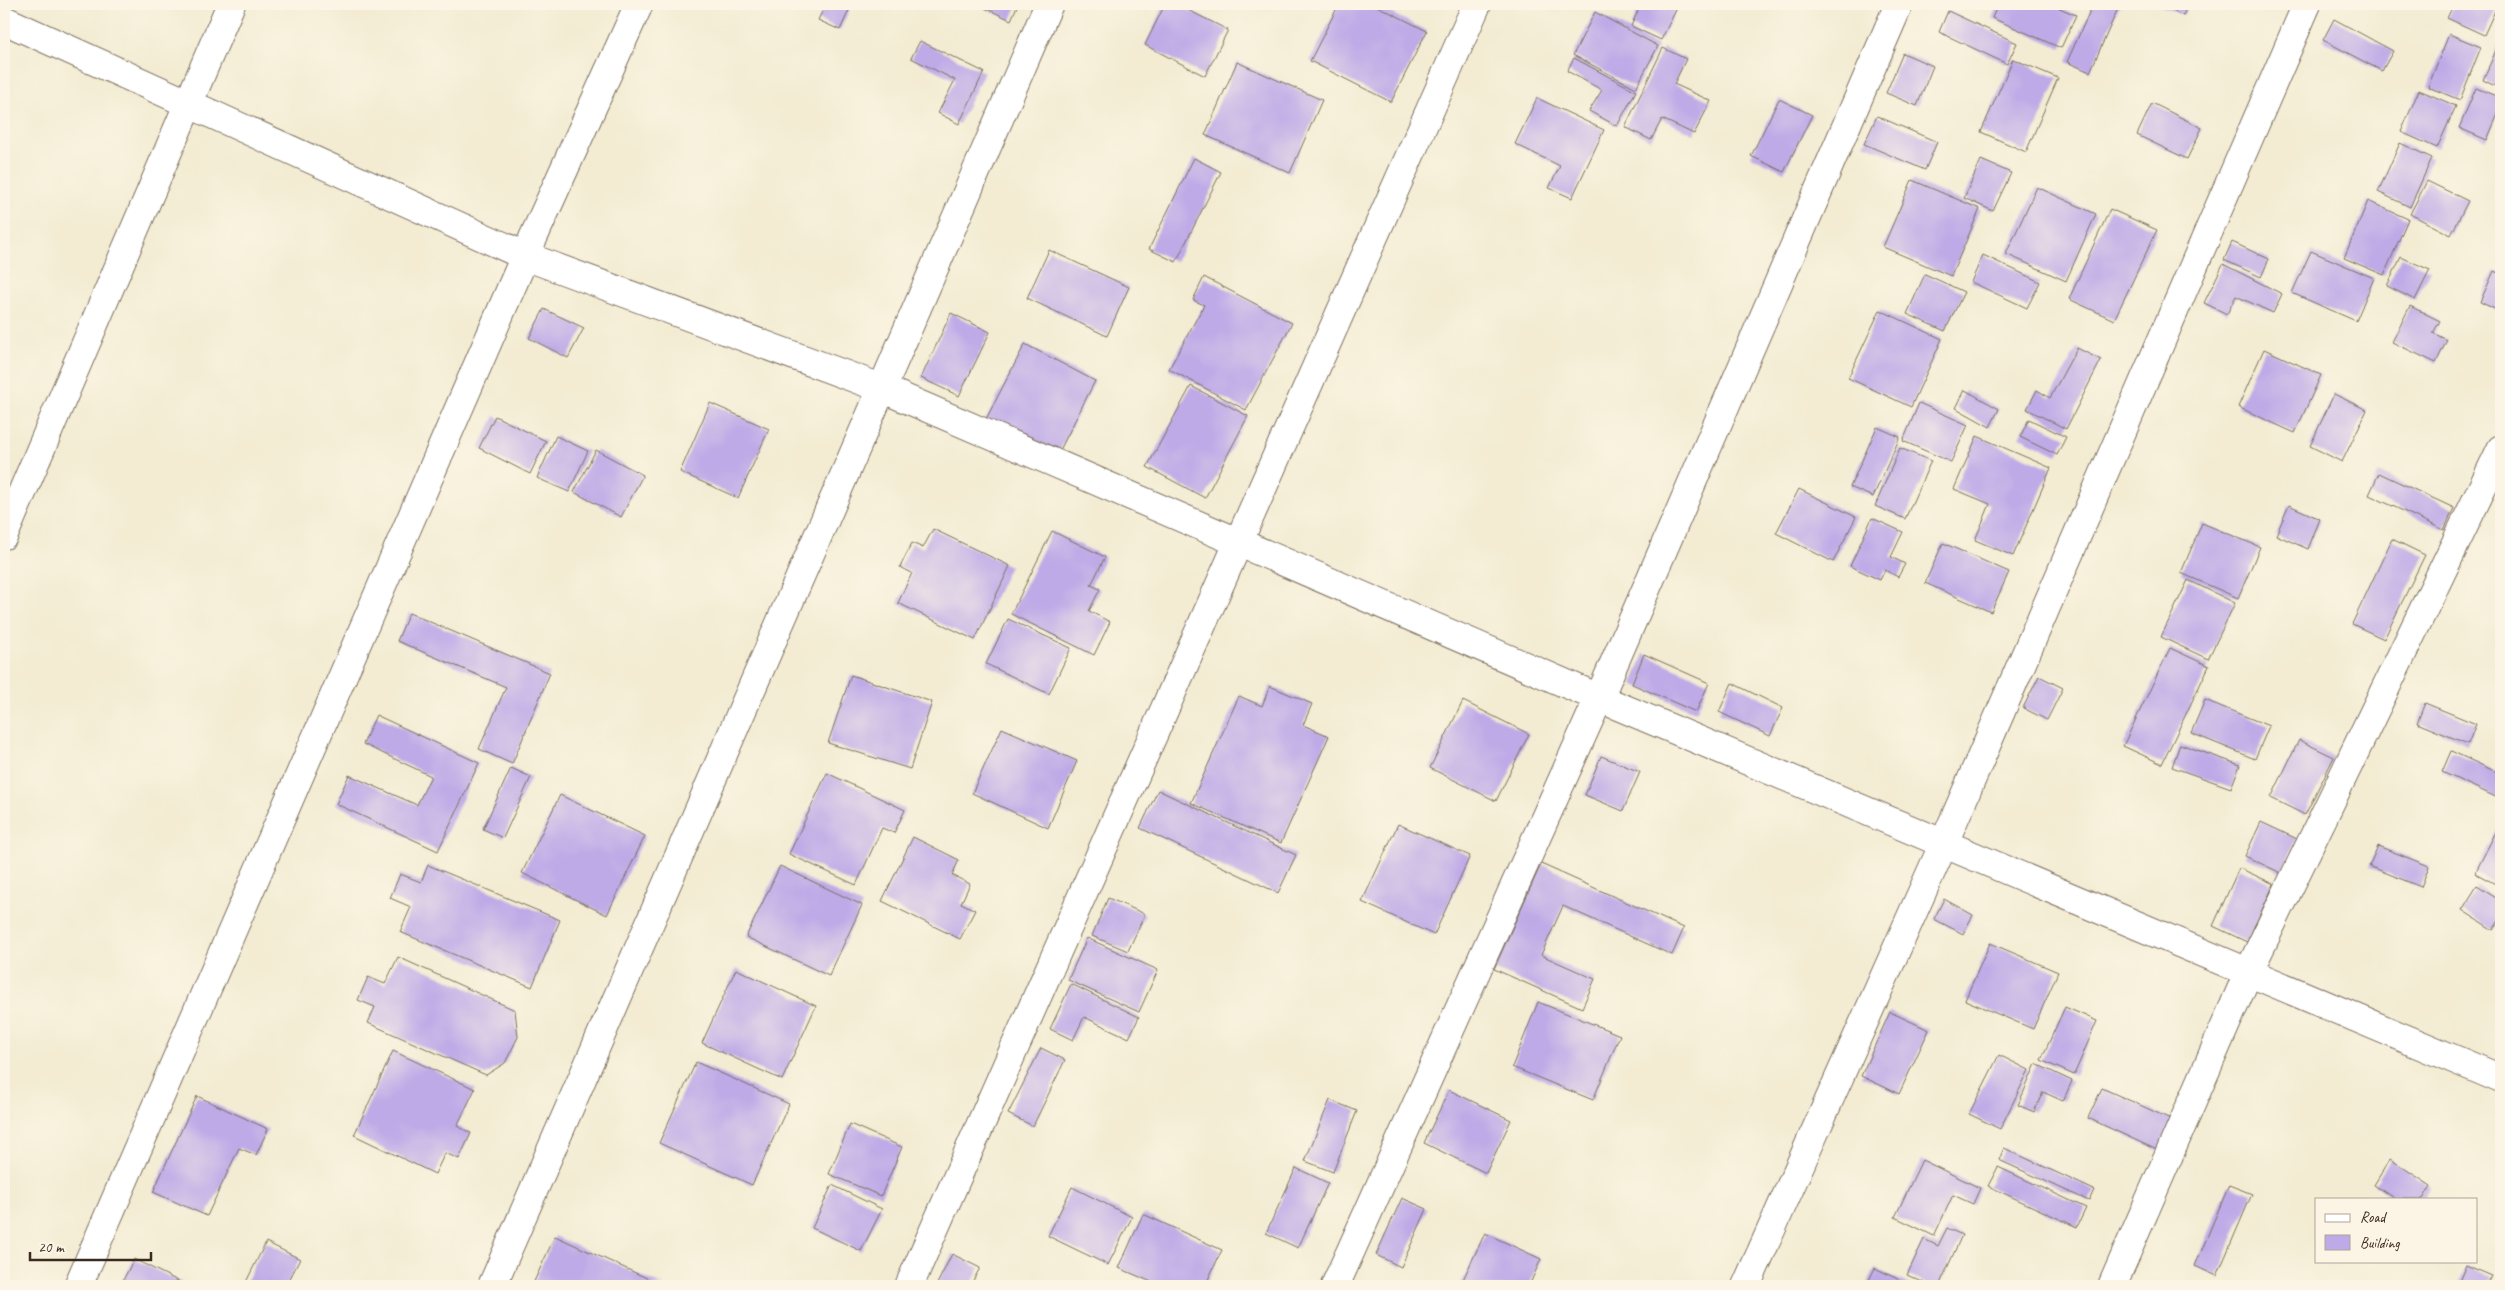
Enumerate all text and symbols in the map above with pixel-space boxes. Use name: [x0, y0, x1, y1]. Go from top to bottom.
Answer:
legend: [2315, 1198, 2478, 1262]
text: Road: [2360, 1208, 2387, 1227]
scale bar: [30, 1230, 151, 1262]
text: Building: [2360, 1234, 2400, 1253]
text: 20 m: [38, 1238, 65, 1257]

